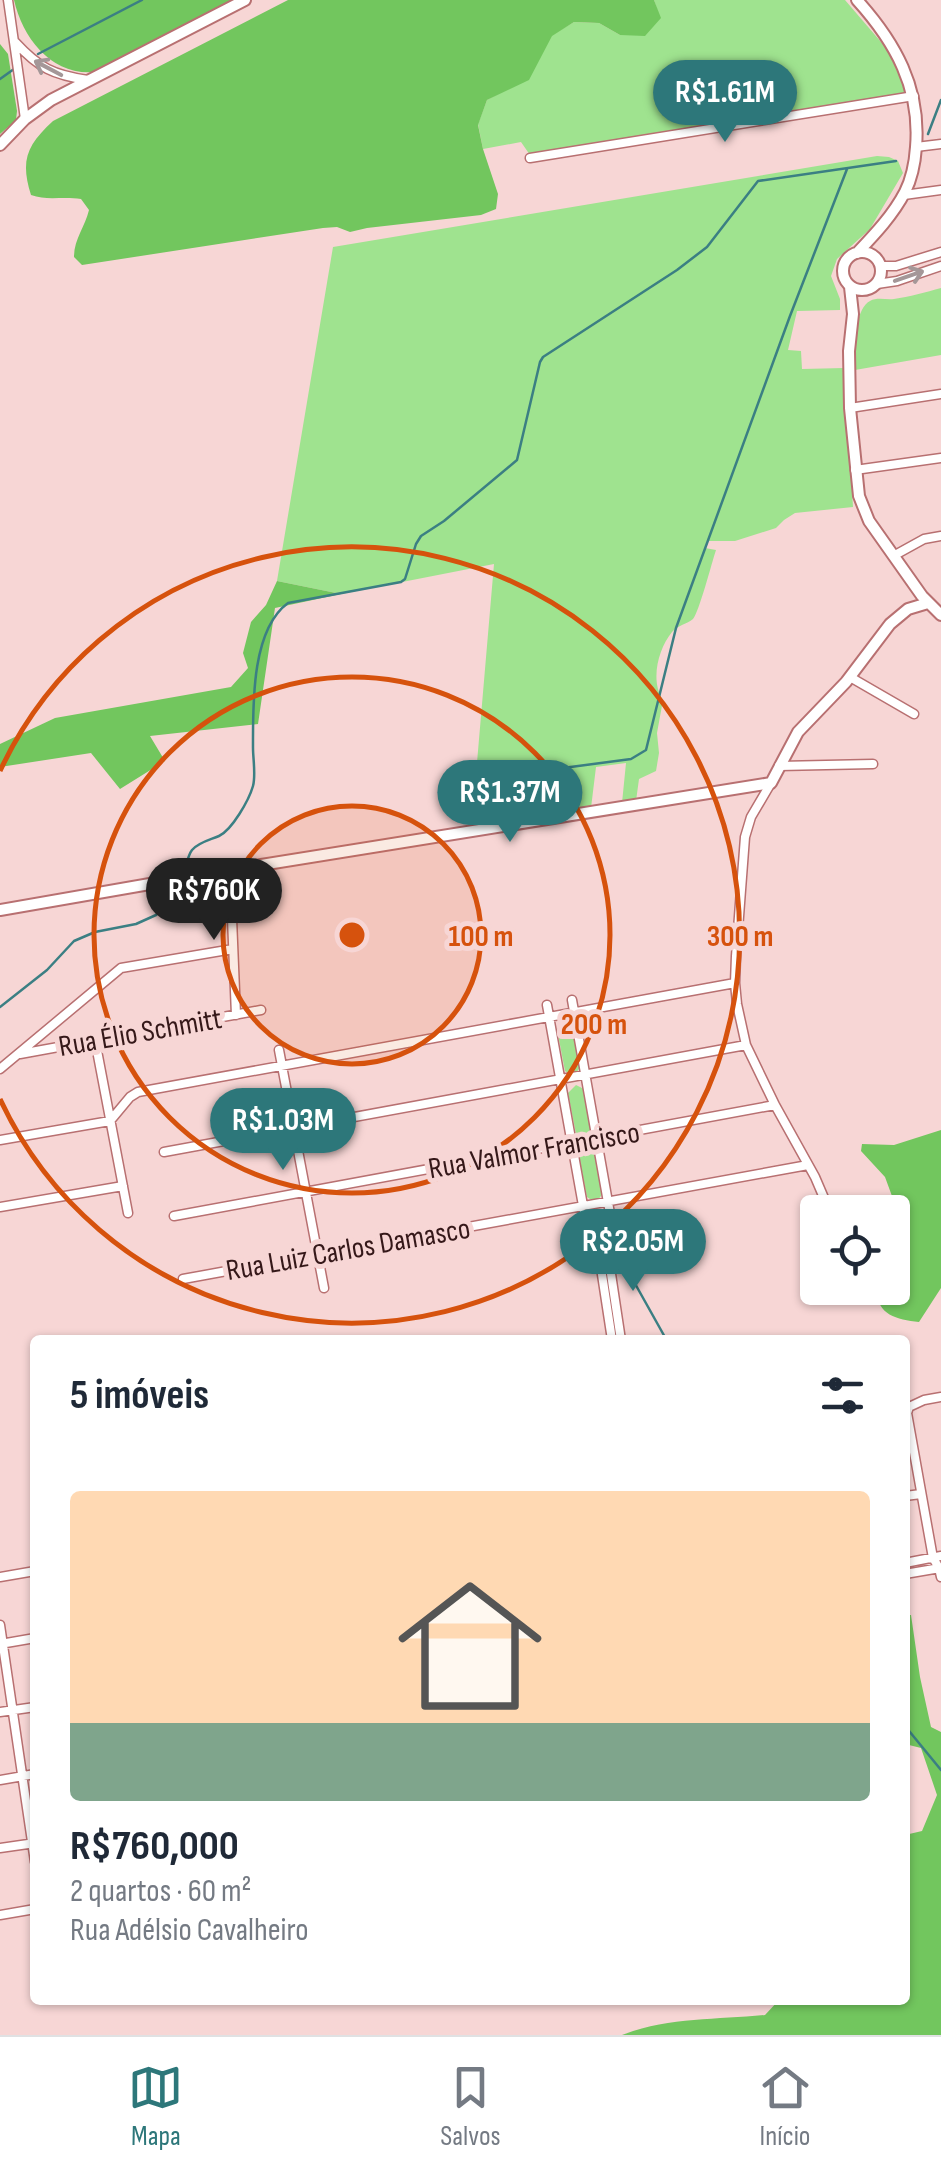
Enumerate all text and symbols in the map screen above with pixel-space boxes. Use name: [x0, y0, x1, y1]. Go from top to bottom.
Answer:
one-way arrow: [33, 58, 63, 77]
pin: R$1.61M: [633, 60, 817, 145]
text: R$1.61M: [675, 73, 775, 112]
one-way arrow: [893, 266, 925, 284]
pin: R$1.37M: [418, 760, 602, 845]
text: R$1.37M: [459, 773, 561, 812]
pin: R$760K: [133, 858, 295, 943]
text: R$760K: [168, 871, 260, 910]
centre of rings: [334, 917, 370, 953]
text: 100 m: [449, 919, 513, 955]
text: 300 m: [707, 919, 773, 955]
street label: Rua Élio Schmitt: [56, 1001, 224, 1065]
text: 200 m: [561, 1007, 627, 1043]
pin: R$1.03M: [191, 1088, 375, 1173]
text: R$1.03M: [232, 1101, 334, 1140]
street label: Rua Valmor Francisco: [426, 1115, 643, 1187]
map controls: [800, 1195, 910, 1305]
button: locate: [800, 1195, 910, 1305]
pin: R$2.05M: [541, 1209, 725, 1294]
street label: Rua Luiz Carlos Damasco: [223, 1211, 473, 1289]
text: R$2.05M: [582, 1222, 684, 1261]
icon: filters: [815, 1368, 870, 1423]
text: 5 imóveis: [70, 1370, 209, 1421]
icon: home: [380, 1556, 560, 1736]
text: R$760,000: [70, 1821, 239, 1872]
text: 2 quartos · 60 m²: [70, 1872, 252, 1911]
text: Rua Adélsio Cavalheiro: [70, 1911, 309, 1950]
tab: Mapa: [128, 2060, 183, 2153]
tab: Salvos: [440, 2060, 501, 2153]
tab: Início: [758, 2060, 813, 2153]

